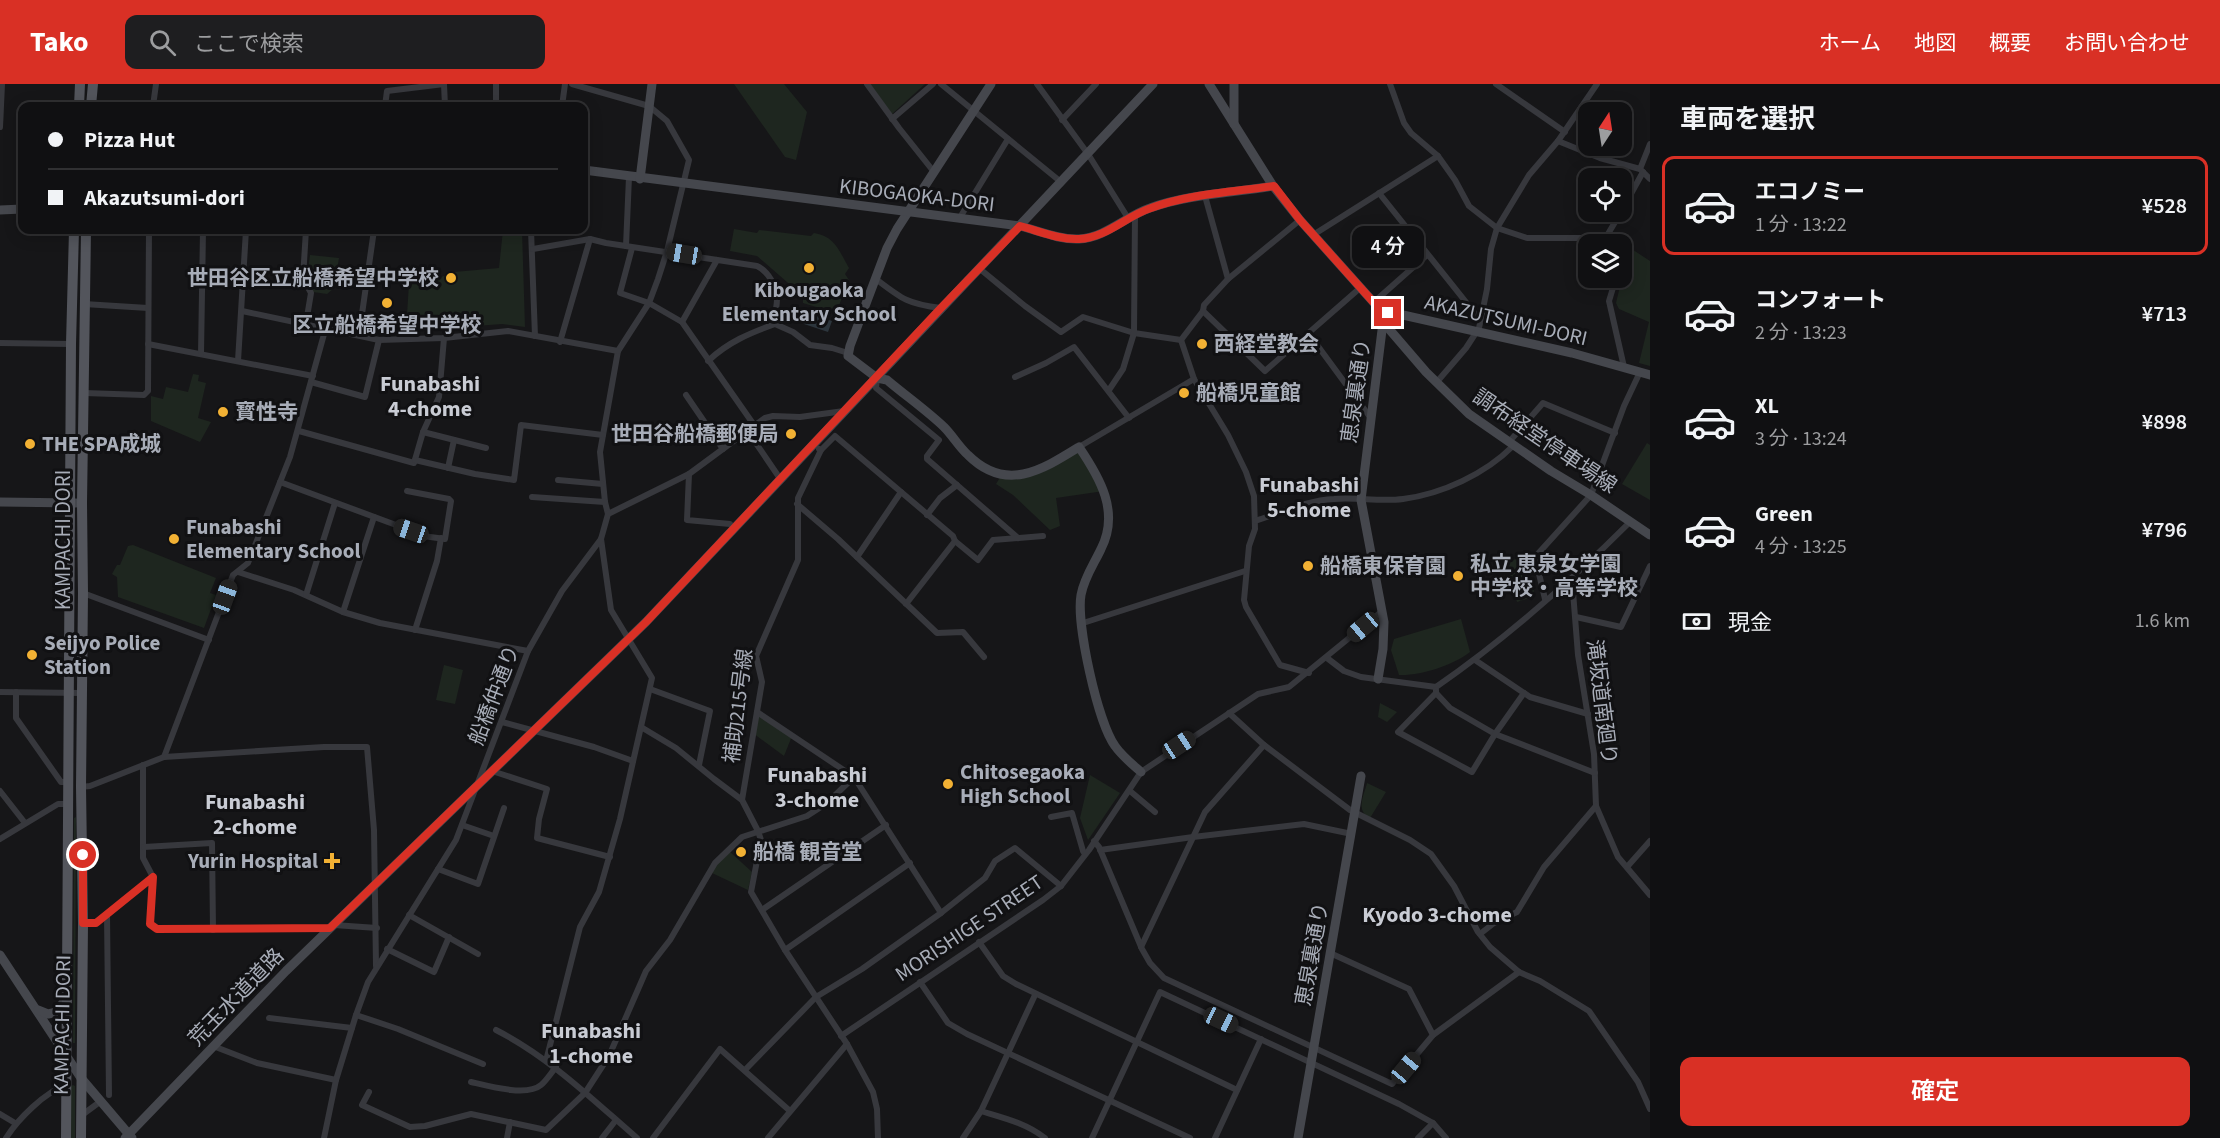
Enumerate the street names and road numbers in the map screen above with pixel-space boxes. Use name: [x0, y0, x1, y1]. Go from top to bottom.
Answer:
street label: KIBOGAOKA-DORI: [838, 171, 996, 219]
street label: AKAZUTSUMI-DORI: [1422, 287, 1590, 353]
street label: 恵泉裏通り: [1334, 337, 1378, 445]
street label: 調布経堂停車場線: [1467, 382, 1623, 500]
street label: KAMPACHI DORI: [48, 470, 78, 610]
street label: 滝坂道南廻り: [1579, 638, 1625, 766]
street label: 船橋仲通り: [461, 641, 527, 749]
street label: 補助215号線: [716, 647, 760, 765]
street label: MORISHIGE STREET: [889, 867, 1049, 989]
street label: 恵泉裏通り: [1288, 900, 1336, 1008]
street label: 荒玉水道道路: [181, 941, 291, 1053]
street label: KAMPACHI DORI: [46, 955, 78, 1095]

